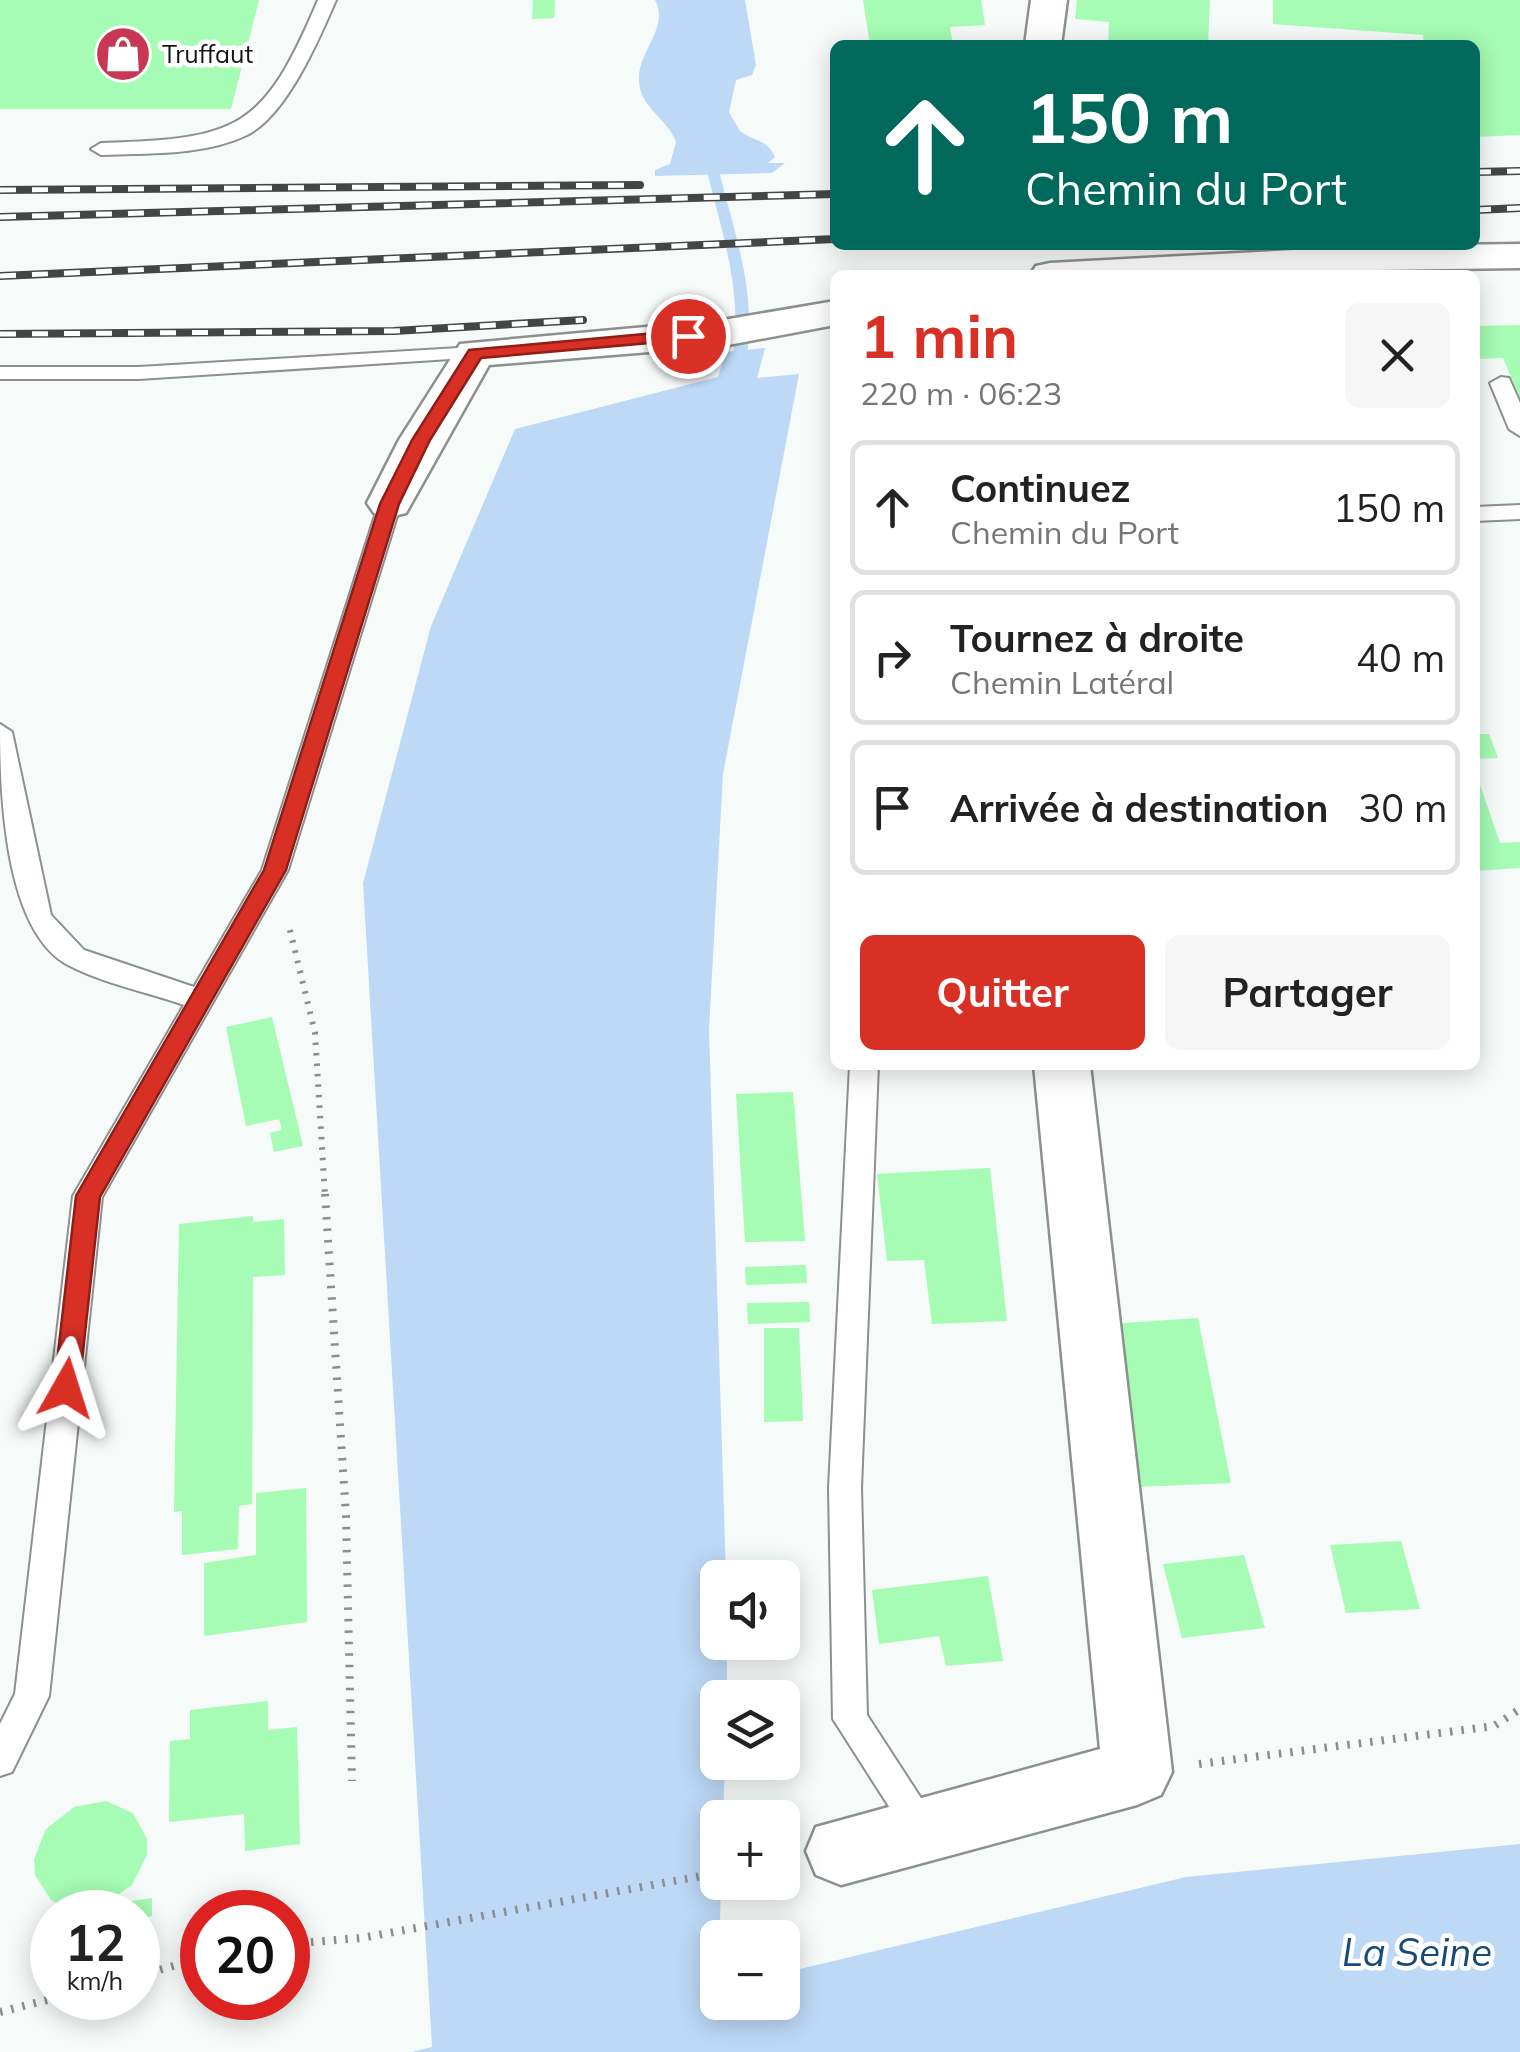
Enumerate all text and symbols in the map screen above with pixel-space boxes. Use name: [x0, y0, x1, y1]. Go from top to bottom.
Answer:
shop icon: Truffaut: [93, 24, 153, 84]
place label: Truffaut: [162, 38, 253, 69]
text: 150 m: [1025, 73, 1233, 161]
icon: ahead: [860, 80, 990, 210]
text: Chemin du Port: [1025, 160, 1347, 216]
pin: [646, 294, 731, 379]
text: 1 min: [860, 298, 1018, 373]
button: close: [1345, 303, 1450, 408]
icon: arrive: [661, 309, 716, 364]
text: 220 m · 06:23: [860, 373, 1062, 413]
text: Continuez: [950, 464, 1131, 512]
icon: ahead: [865, 480, 920, 535]
text: 150 m: [1333, 484, 1445, 532]
text: Chemin du Port: [950, 512, 1179, 552]
text: Tournez à droite: [950, 614, 1244, 662]
icon: right: [865, 630, 920, 685]
text: 40 m: [1356, 634, 1445, 682]
text: Chemin Latéral: [950, 662, 1174, 702]
icon: arrive: [865, 780, 920, 835]
text: Arrivée à destination: [950, 784, 1328, 832]
text: 30 m: [1358, 784, 1447, 832]
button: Quitter: [860, 935, 1145, 1050]
button: Partager: [1165, 935, 1450, 1050]
position arrow: [14, 1336, 118, 1440]
map controls: [700, 1560, 800, 2020]
button: sound: [700, 1560, 800, 1660]
button: layers: [700, 1680, 800, 1780]
button: +: [700, 1800, 800, 1900]
speed limit sign: 20: [180, 1890, 310, 2020]
text: 12: [65, 1911, 125, 1974]
button: −: [700, 1920, 800, 2020]
water label: La Seine: [1342, 1928, 1492, 1976]
text: km/h: [67, 1965, 123, 1996]

